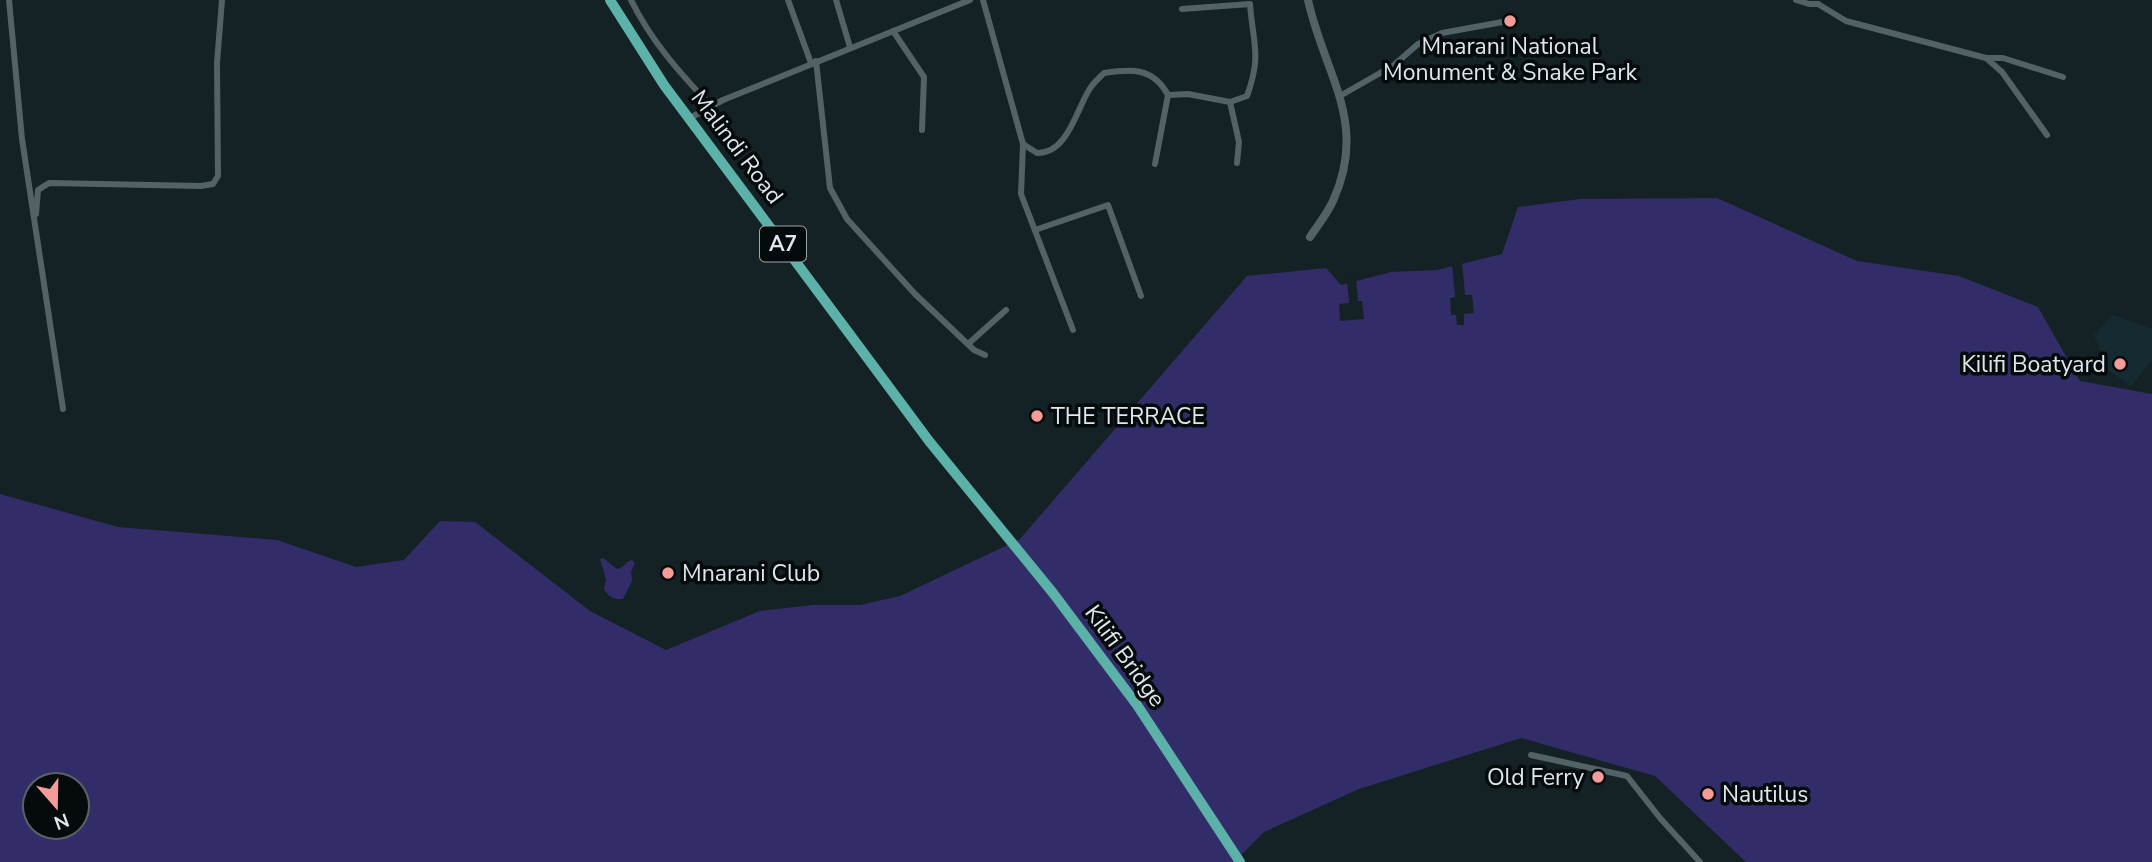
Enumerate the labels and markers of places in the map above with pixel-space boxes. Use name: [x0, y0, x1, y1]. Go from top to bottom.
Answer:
marker: Mnarani National Monument & Snake Park: [1502, 13, 1518, 29]
place label: Mnarani National Monument & Snake Park: [1383, 31, 1637, 88]
place label: Kilifi Boatyard: [1961, 349, 2106, 380]
marker: Kilifi Boatyard: [2112, 356, 2128, 372]
place label: THE TERRACE: [1051, 401, 1205, 432]
marker: THE TERRACE: [1029, 408, 1045, 424]
place label: Mnarani Club: [682, 558, 820, 589]
marker: Mnarani Club: [660, 565, 676, 581]
place label: Old Ferry: [1487, 762, 1584, 793]
marker: Old Ferry: [1590, 769, 1606, 785]
place label: Nautilus: [1722, 779, 1808, 810]
marker: Nautilus: [1700, 786, 1716, 802]

